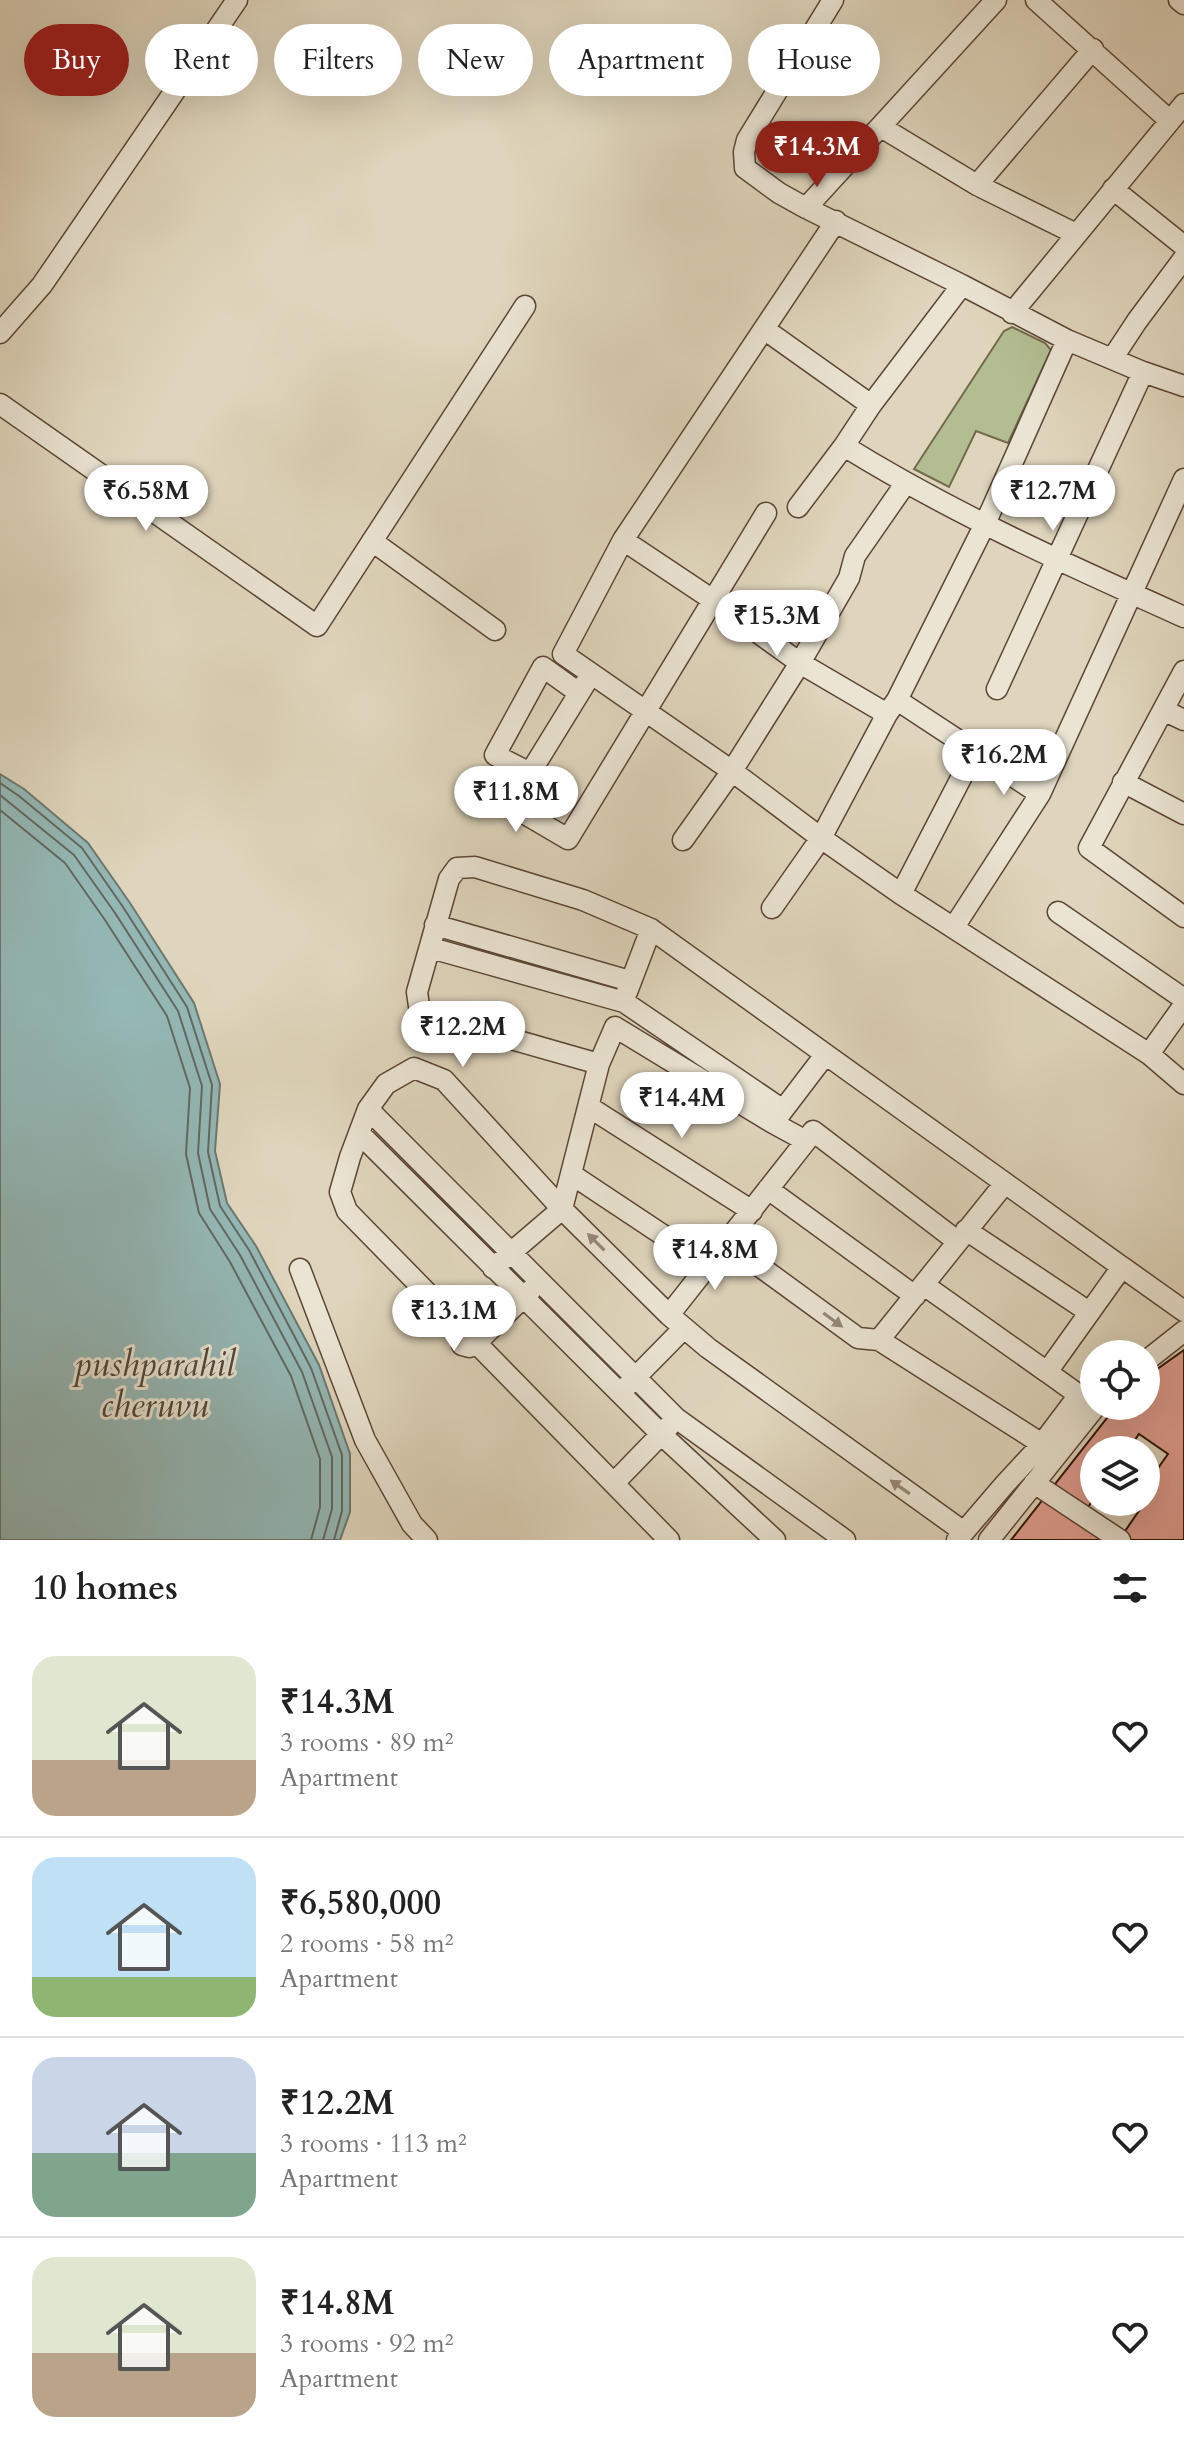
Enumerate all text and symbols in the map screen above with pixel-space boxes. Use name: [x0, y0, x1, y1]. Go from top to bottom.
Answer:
chip: Buy: [24, 24, 129, 96]
chip: Rent: [145, 24, 258, 96]
chip: Filters: [274, 24, 402, 96]
chip: New: [418, 24, 533, 96]
chip: Apartment: [549, 24, 732, 96]
chip: House: [748, 24, 880, 96]
pin: ₹14.3M: [752, 121, 882, 189]
text: ₹14.3M: [773, 129, 861, 164]
pin: ₹6.58M: [81, 465, 211, 533]
pin: ₹12.7M: [988, 465, 1118, 533]
text: ₹6.58M: [102, 473, 190, 508]
text: ₹12.7M: [1009, 473, 1097, 508]
pin: ₹15.3M: [712, 590, 842, 658]
text: ₹15.3M: [733, 598, 821, 633]
pin: ₹16.2M: [939, 729, 1069, 797]
text: ₹16.2M: [960, 737, 1048, 772]
pin: ₹11.8M: [451, 766, 581, 834]
text: ₹11.8M: [472, 774, 560, 809]
pin: ₹12.2M: [398, 1001, 528, 1069]
text: ₹12.2M: [419, 1009, 507, 1044]
pin: ₹14.4M: [617, 1072, 747, 1140]
text: ₹14.4M: [638, 1080, 726, 1115]
pin: ₹14.8M: [650, 1224, 780, 1292]
text: ₹14.8M: [671, 1232, 759, 1267]
one-way arrow: [587, 1233, 605, 1252]
pin: ₹13.1M: [389, 1285, 519, 1353]
text: ₹13.1M: [410, 1293, 498, 1328]
one-way arrow: [823, 1312, 844, 1327]
water label: pushparahil cheruvu: [71, 1340, 237, 1430]
map controls: [1080, 1340, 1160, 1516]
button: locate: [1080, 1340, 1160, 1420]
button: layers: [1080, 1436, 1160, 1516]
one-way arrow: [890, 1480, 911, 1495]
text: 10 homes: [32, 1565, 178, 1611]
icon: filters: [1108, 1566, 1152, 1610]
text: ₹14.3M: [280, 1679, 395, 1725]
icon: home: [96, 1688, 192, 1784]
icon: heart: [1108, 1714, 1152, 1758]
text: 3 rooms · 89 m²: [280, 1725, 453, 1760]
text: Apartment: [280, 1760, 398, 1795]
text: ₹6,580,000: [280, 1880, 441, 1926]
icon: home: [96, 1889, 192, 1985]
icon: heart: [1108, 1915, 1152, 1959]
text: 2 rooms · 58 m²: [280, 1926, 453, 1961]
text: Apartment: [280, 1961, 398, 1996]
text: ₹12.2M: [280, 2080, 395, 2126]
icon: home: [96, 2089, 192, 2185]
icon: heart: [1108, 2115, 1152, 2159]
text: 3 rooms · 113 m²: [280, 2126, 467, 2161]
text: Apartment: [280, 2161, 398, 2196]
text: ₹14.8M: [280, 2280, 395, 2326]
icon: home: [96, 2289, 192, 2385]
icon: heart: [1108, 2315, 1152, 2359]
text: 3 rooms · 92 m²: [280, 2326, 453, 2361]
text: Apartment: [280, 2361, 398, 2396]

